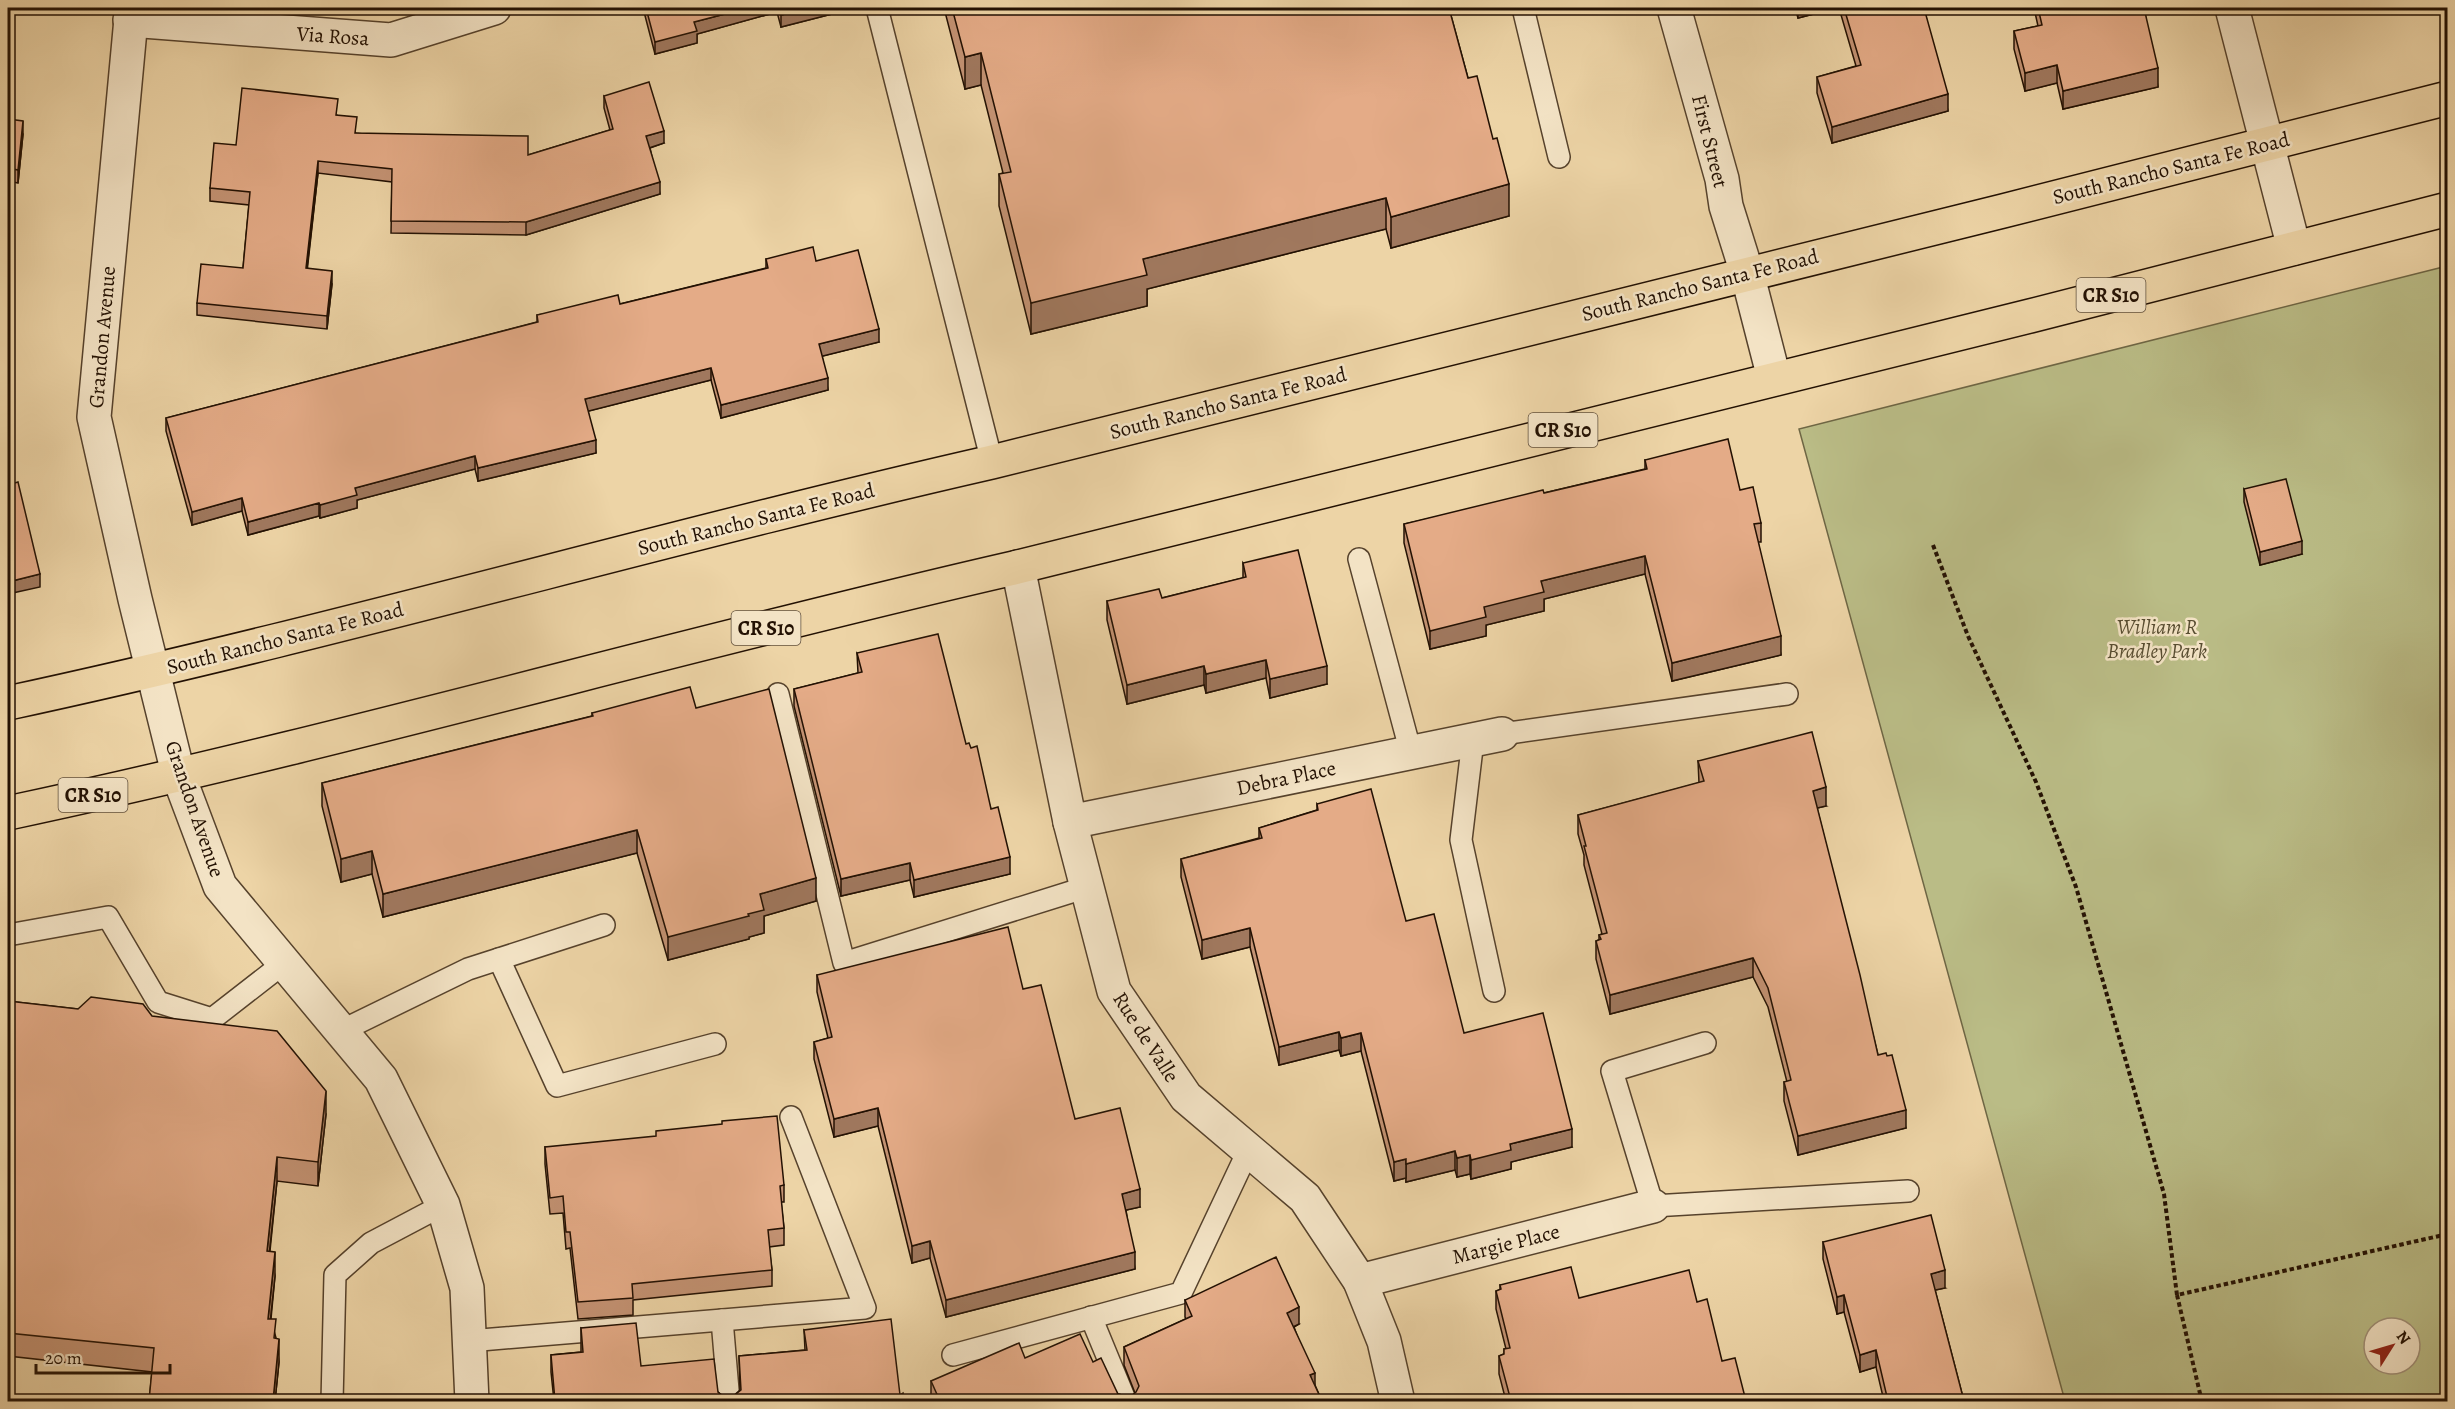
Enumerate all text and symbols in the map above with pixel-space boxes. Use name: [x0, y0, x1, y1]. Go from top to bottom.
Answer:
street label: Via Rosa: [295, 19, 370, 53]
street label: First Street: [1685, 91, 1735, 191]
street label: South Rancho Santa Fe Road: [2050, 125, 2293, 211]
street label: South Rancho Santa Fe Road: [1579, 242, 1822, 328]
street label: Grandon Avenue: [82, 265, 122, 409]
road number: CR S10: [2076, 278, 2146, 312]
street label: South Rancho Santa Fe Road: [1107, 360, 1350, 446]
road number: CR S10: [1528, 413, 1598, 447]
street label: South Rancho Santa Fe Road: [635, 476, 878, 562]
street label: South Rancho Santa Fe Road: [164, 595, 407, 681]
road number: CR S10: [732, 611, 801, 645]
park label: William R Bradley Park: [2107, 613, 2207, 665]
street label: Grandon Avenue: [159, 737, 231, 881]
street label: Debra Place: [1234, 754, 1338, 802]
road number: CR S10: [58, 778, 128, 812]
street label: Rue de Valle: [1106, 986, 1186, 1088]
street label: Margie Place: [1449, 1217, 1563, 1271]
north arrow: [2362, 1316, 2422, 1376]
text: N: [2391, 1326, 2416, 1349]
scale bar: [36, 1337, 170, 1375]
text: 20 m: [45, 1346, 82, 1370]

